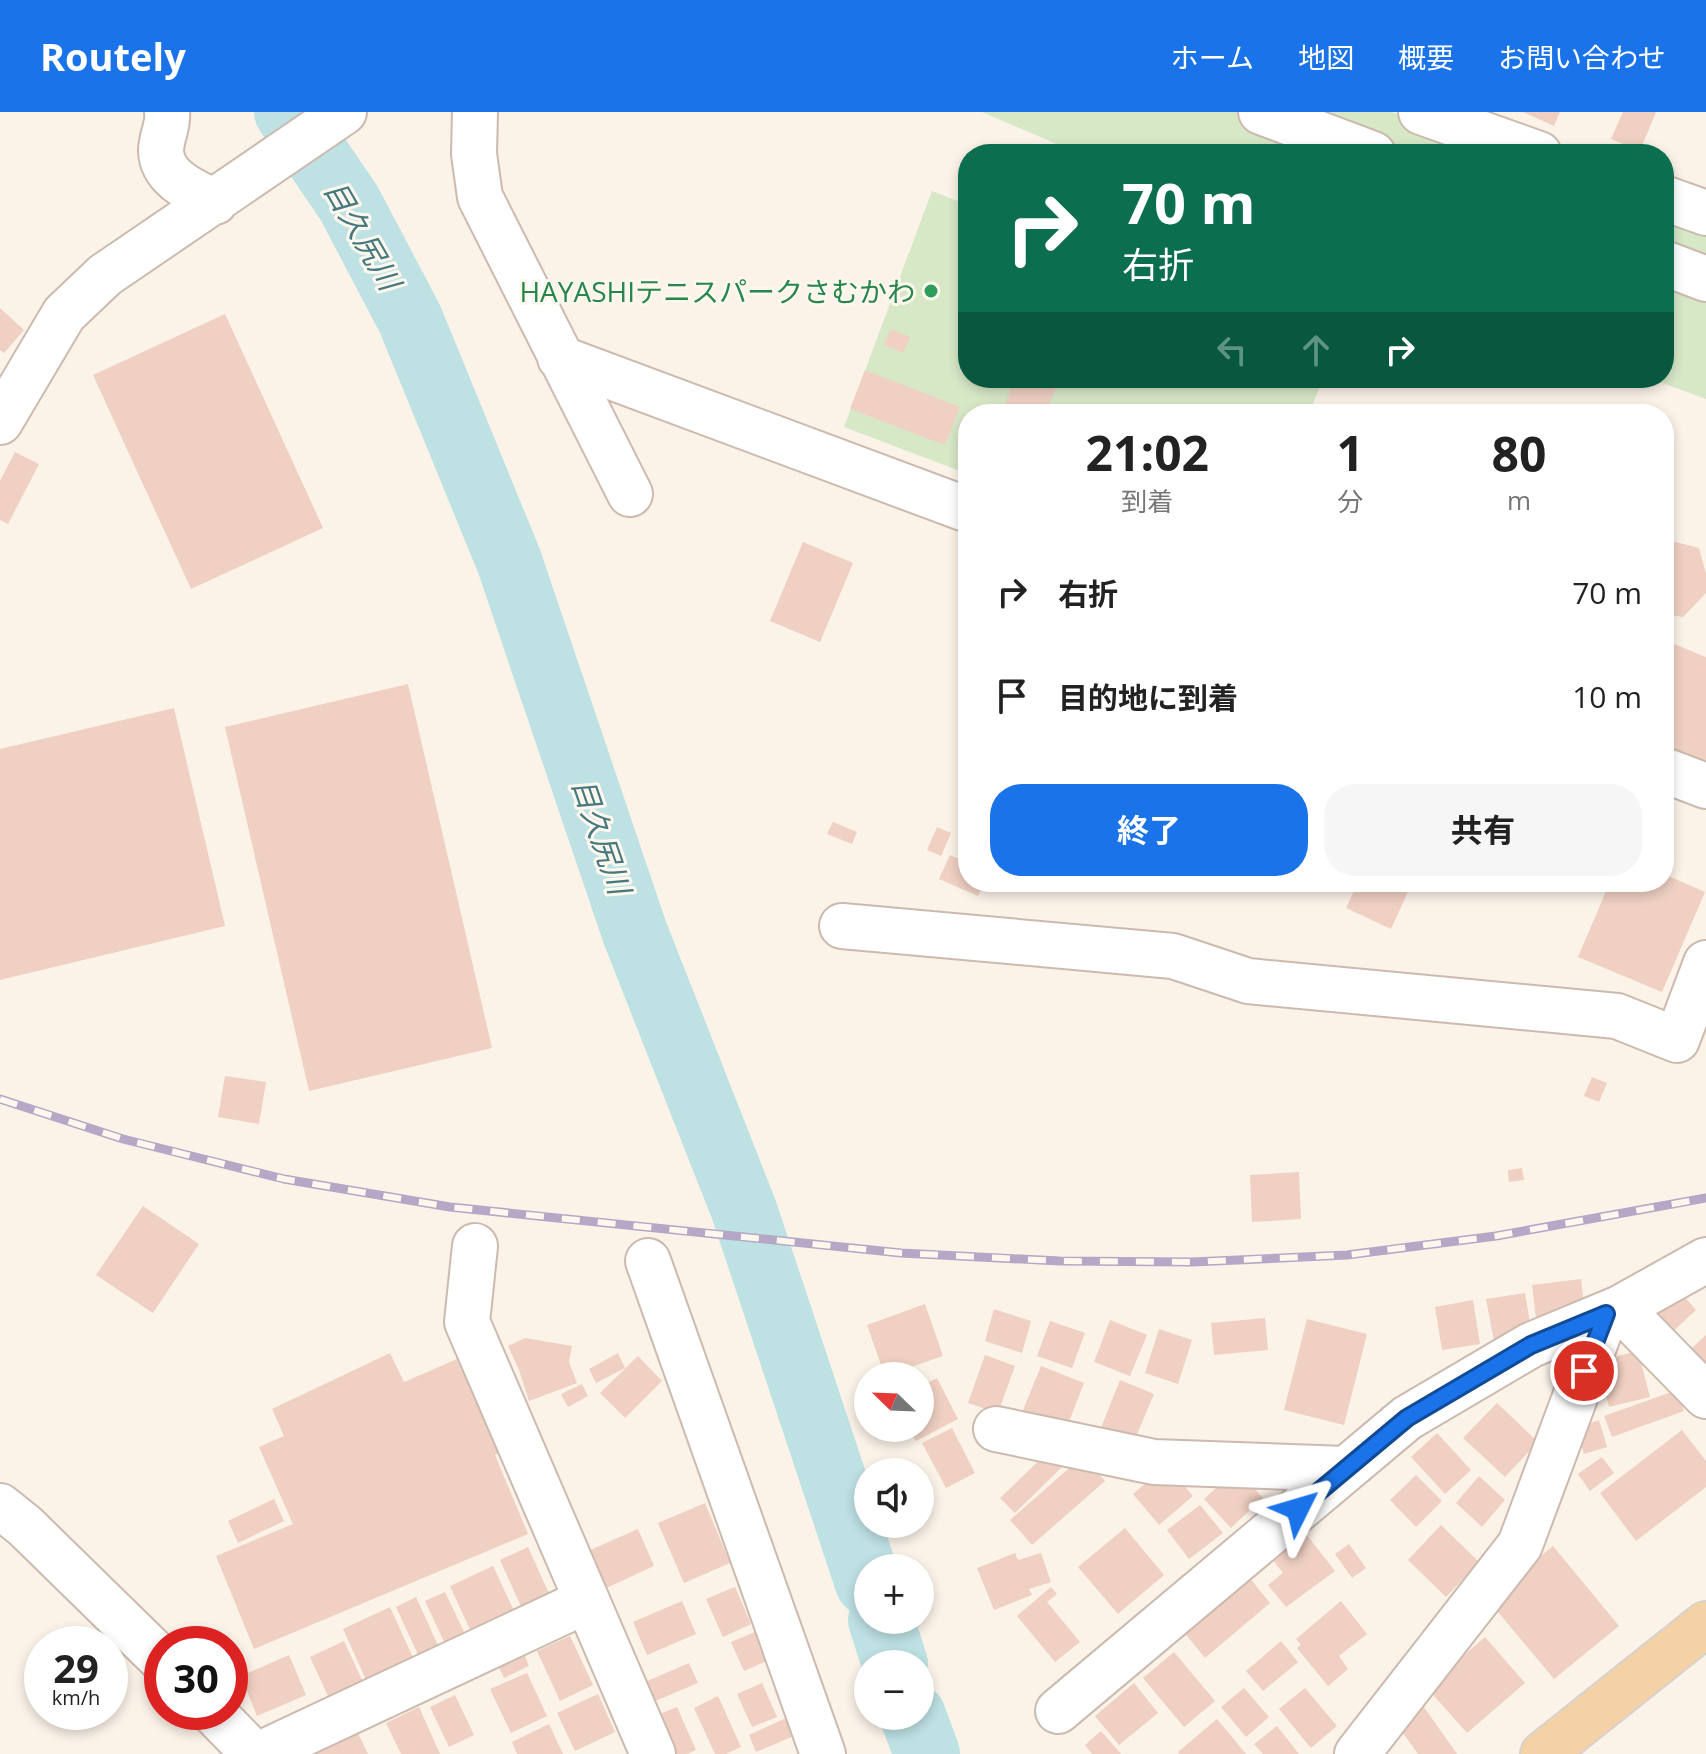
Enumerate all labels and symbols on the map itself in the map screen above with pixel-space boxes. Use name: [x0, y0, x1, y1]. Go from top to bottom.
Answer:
water label: 目久尻川: [315, 173, 412, 300]
place label: HAYASHIテニスパークさむかわ: [519, 272, 915, 310]
marker: HAYASHIテニスパークさむかわ: [922, 282, 940, 300]
water label: 目久尻川: [563, 773, 642, 902]
pin: [1550, 1337, 1618, 1405]
north arrow: [854, 1362, 934, 1442]
position arrow: [1256, 1467, 1340, 1551]
speed limit sign: 30: [144, 1626, 248, 1730]

